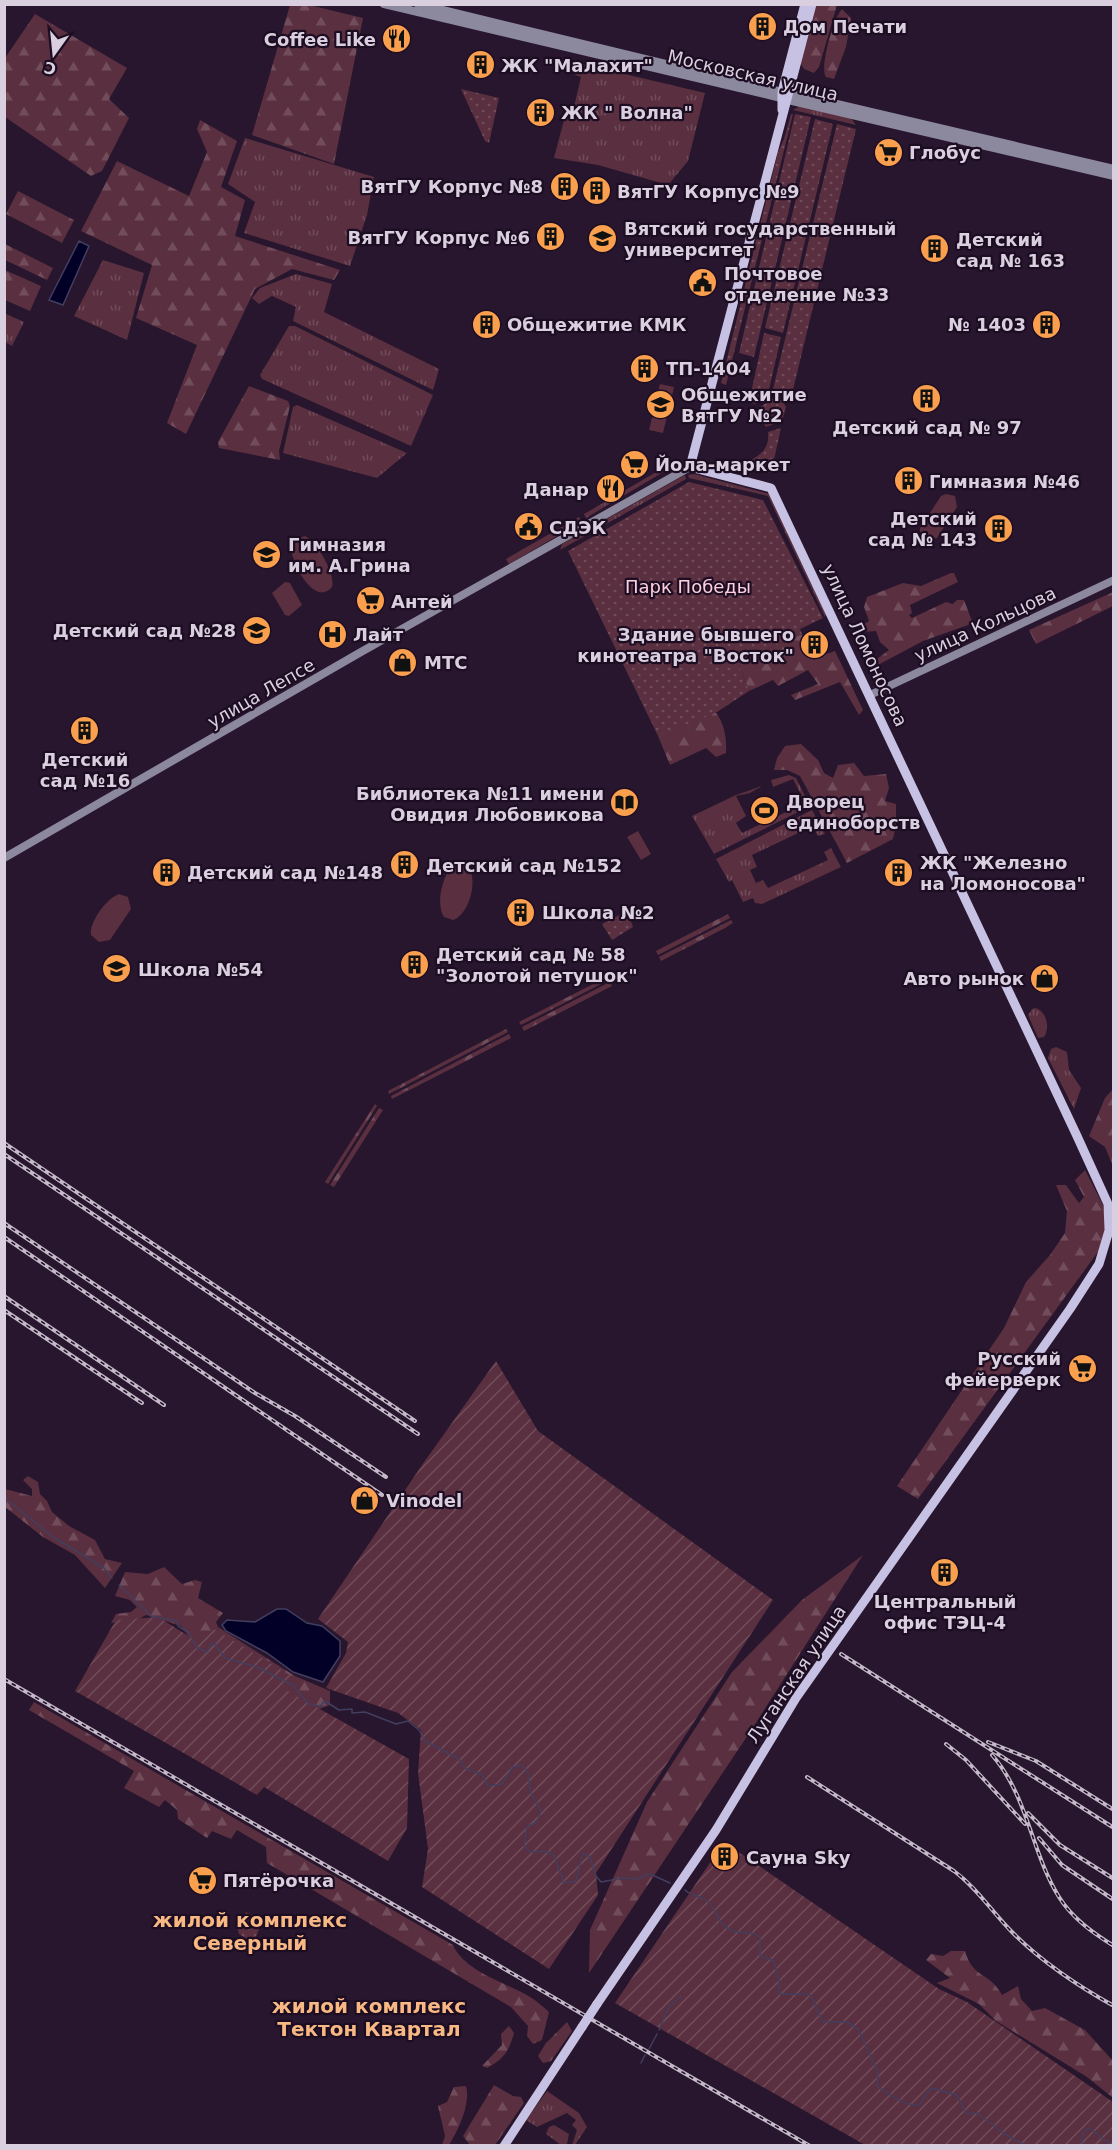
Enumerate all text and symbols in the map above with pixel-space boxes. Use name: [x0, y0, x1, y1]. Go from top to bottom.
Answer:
building icon: Дом Печати: [746, 10, 778, 42]
place label: Дом Печати: [783, 16, 907, 37]
restaurant icon: Coffee Like: [381, 23, 413, 55]
north arrow: [24, 24, 84, 84]
place label: Coffee Like: [264, 29, 376, 50]
street label: Московская улица: [666, 45, 840, 105]
building icon: ЖК "Малахит": [464, 49, 496, 81]
place label: ЖК "Малахит": [501, 55, 653, 76]
text: С: [42, 57, 58, 79]
building icon: ЖК " Волна": [524, 96, 556, 128]
place label: ЖК " Волна": [561, 102, 693, 123]
supermarket icon: Глобус: [872, 136, 904, 168]
place label: Глобус: [909, 142, 981, 163]
building icon: ВятГУ Корпус №8: [548, 170, 580, 202]
building icon: ВятГУ Корпус №9: [580, 175, 612, 207]
place label: ВятГУ Корпус №8: [360, 176, 543, 197]
place label: ВятГУ Корпус №9: [617, 181, 800, 202]
place label: Вятский государственный университет: [624, 218, 896, 260]
building icon: ВятГУ Корпус №6: [535, 221, 567, 253]
school or university icon: Вятский государственный университет: [587, 222, 619, 254]
place label: ВятГУ Корпус №6: [347, 227, 530, 248]
place label: Детский сад № 163: [956, 229, 1065, 271]
building icon: Детский сад № 163: [919, 233, 951, 265]
place label: Почтовое отделение №33: [724, 263, 889, 305]
public building icon: Почтовое отделение №33: [687, 267, 719, 299]
building icon: Общежитие КМК: [470, 308, 502, 340]
building icon: № 1403: [1031, 308, 1063, 340]
place label: Общежитие КМК: [507, 314, 687, 335]
place label: № 1403: [948, 314, 1026, 335]
building icon: ТП-1404: [629, 352, 661, 384]
place label: ТП-1404: [666, 358, 751, 379]
building icon: Детский сад № 97: [911, 382, 943, 414]
place label: Общежитие ВятГУ №2: [681, 384, 807, 426]
school or university icon: Общежитие ВятГУ №2: [644, 388, 676, 420]
place label: Детский сад № 97: [832, 417, 1022, 438]
supermarket icon: Йола-маркет: [618, 448, 650, 480]
place label: Йола-маркет: [655, 454, 790, 475]
building icon: Гимназия №46: [892, 465, 924, 497]
place label: Гимназия №46: [929, 471, 1080, 492]
restaurant icon: Данар: [594, 473, 626, 505]
place label: Данар: [523, 479, 589, 500]
place label: Детский сад № 143: [868, 508, 977, 550]
public building icon: СДЭК: [512, 511, 544, 543]
building icon: Детский сад № 143: [982, 512, 1014, 544]
place label: СДЭК: [549, 517, 606, 538]
place label: Гимназия им. А.Грина: [288, 534, 411, 576]
school or university icon: Гимназия им. А.Грина: [251, 538, 283, 570]
street label: улица Ломоносова: [818, 560, 912, 730]
park label: Парк Победы: [625, 576, 751, 597]
street label: улица Кольцова: [911, 582, 1059, 666]
supermarket icon: Антей: [354, 585, 386, 617]
place label: Антей: [391, 591, 453, 612]
school or university icon: Детский сад №28: [241, 614, 273, 646]
hospital icon: Лайт: [316, 618, 348, 650]
place label: Детский сад №28: [53, 620, 236, 641]
place label: Лайт: [353, 624, 404, 645]
place label: Здание бывшего кинотеатра "Восток": [577, 624, 794, 666]
building icon: Здание бывшего кинотеатра "Восток": [799, 628, 831, 660]
shop icon: МТС: [387, 646, 419, 678]
place label: МТС: [424, 652, 467, 673]
street label: улица Лепсе: [204, 654, 318, 732]
building icon: Детский сад №16: [69, 714, 101, 746]
place label: Детский сад №16: [40, 749, 130, 791]
place label: Библиотека №11 имени Овидия Любовикова: [356, 783, 604, 825]
library icon: Библиотека №11 имени Овидия Любовикова: [609, 787, 641, 819]
place label: Дворец единоборств: [786, 791, 920, 833]
sports icon: Дворец единоборств: [749, 795, 781, 827]
building icon: Детский сад №152: [389, 849, 421, 881]
place label: ЖК "Железно на Ломоносова": [920, 852, 1086, 894]
place label: Детский сад №152: [426, 855, 622, 876]
building icon: Детский сад №148: [150, 856, 182, 888]
building icon: ЖК "Железно на Ломоносова": [883, 856, 915, 888]
place label: Детский сад №148: [187, 862, 383, 883]
building icon: Школа №2: [505, 896, 537, 928]
place label: Школа №2: [542, 902, 655, 923]
place label: Детский сад № 58 "Золотой петушок": [436, 944, 638, 986]
building icon: Детский сад № 58 "Золотой петушок": [399, 948, 431, 980]
school or university icon: Школа №54: [101, 953, 133, 985]
place label: Школа №54: [138, 959, 263, 980]
shop icon: Авто рынок: [1029, 962, 1061, 994]
place label: Авто рынок: [903, 968, 1024, 989]
place label: Русский фейерверк: [945, 1348, 1061, 1390]
supermarket icon: Русский фейерверк: [1066, 1352, 1098, 1384]
shop icon: Vinodel: [349, 1484, 381, 1516]
place label: Vinodel: [386, 1490, 462, 1511]
building icon: Центральный офис ТЭЦ-4: [929, 1556, 961, 1588]
place label: Центральный офис ТЭЦ-4: [874, 1591, 1016, 1633]
street label: Луганская улица: [742, 1601, 850, 1747]
building icon: Сауна Sky: [709, 1841, 741, 1873]
place label: Сауна Sky: [746, 1847, 851, 1868]
supermarket icon: Пятёрочка: [186, 1864, 218, 1896]
place label: Пятёрочка: [223, 1870, 334, 1891]
district label: жилой комплекс Северный: [153, 1908, 347, 1955]
district label: жилой комплекс Тектон Квартал: [272, 1994, 466, 2041]

